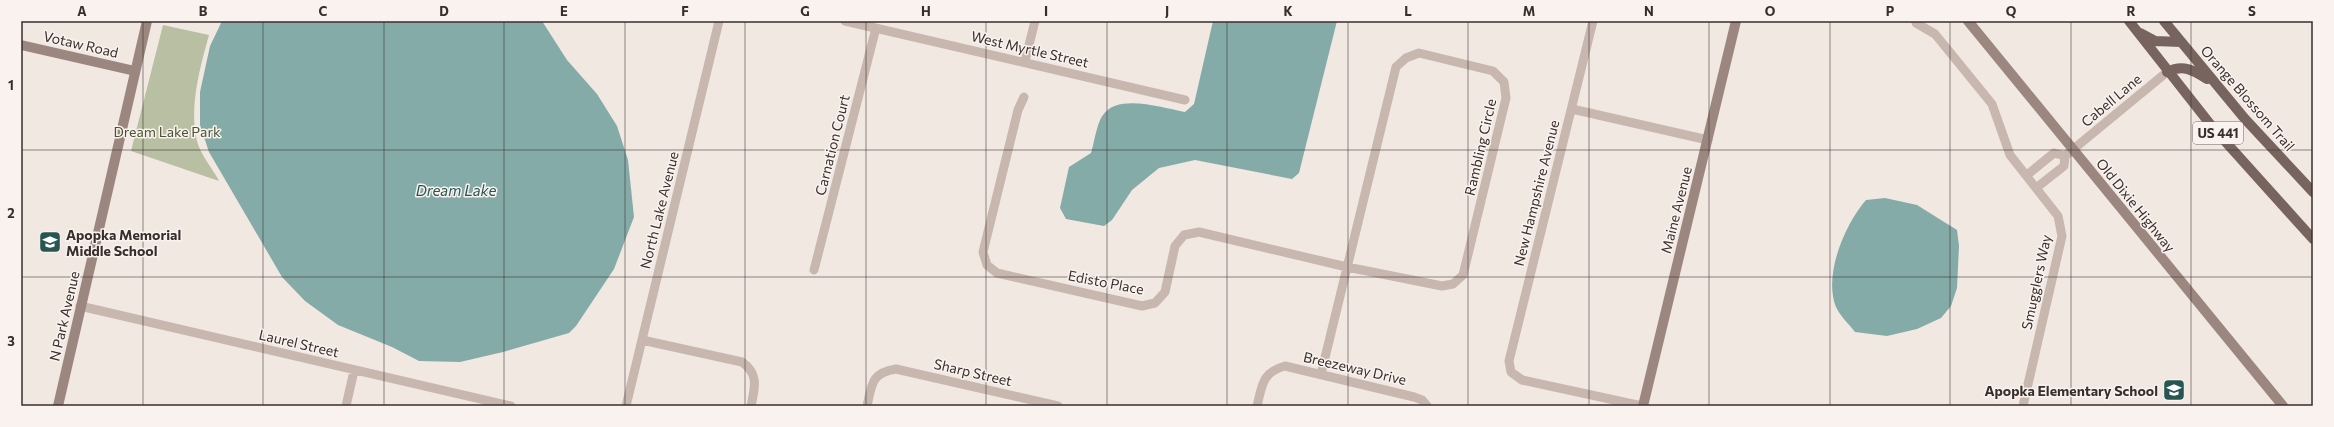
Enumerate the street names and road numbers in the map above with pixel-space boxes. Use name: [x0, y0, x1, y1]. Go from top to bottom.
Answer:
street label: Votaw Road: [42, 27, 120, 61]
street label: West Myrtle Street: [970, 27, 1091, 71]
street label: Orange Blossom Trail: [2198, 42, 2298, 154]
street label: Cabell Lane: [2078, 70, 2144, 130]
street label: Carnation Court: [811, 93, 853, 197]
street label: Rambling Circle: [1461, 97, 1499, 197]
street label: New Hampshire Avenue: [1510, 118, 1562, 268]
road number: US 441: [2193, 122, 2243, 144]
street label: North Lake Avenue: [636, 150, 682, 270]
street label: Old Dixie Highway: [2093, 155, 2179, 255]
street label: Maine Avenue: [1657, 165, 1695, 255]
street label: Smugglers Way: [2018, 233, 2054, 331]
street label: Edisto Place: [1067, 266, 1145, 298]
street label: N Park Avenue: [45, 269, 83, 363]
street label: Laurel Street: [257, 326, 341, 361]
street label: Breezeway Drive: [1302, 348, 1408, 388]
street label: Sharp Street: [932, 355, 1014, 389]

